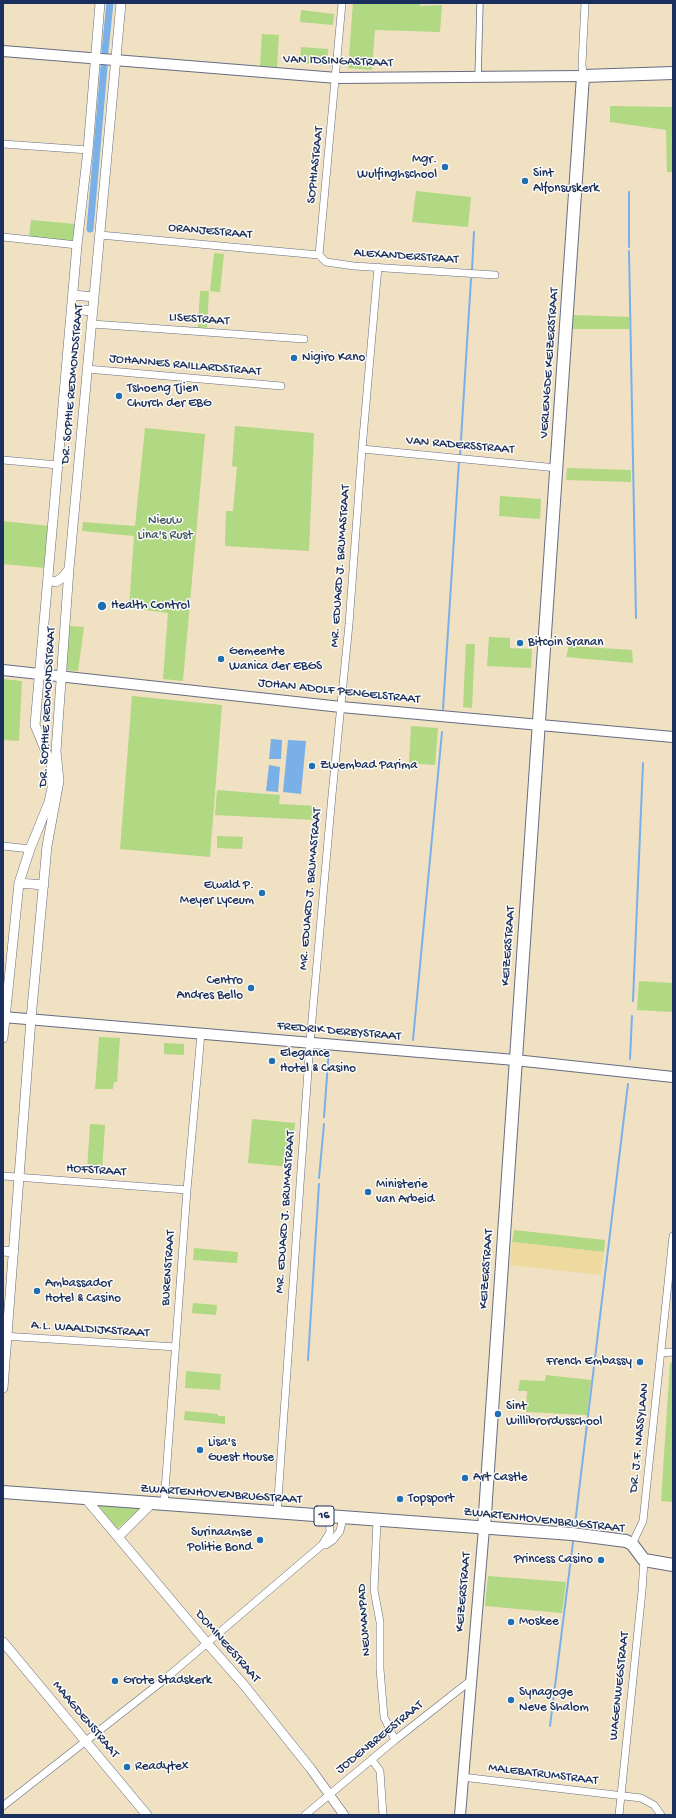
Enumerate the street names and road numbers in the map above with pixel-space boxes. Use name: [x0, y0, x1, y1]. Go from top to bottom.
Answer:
street label: VAN IDSINGASTRAAT: [283, 52, 393, 72]
street label: SOPHIASTRAAT: [304, 126, 328, 204]
street label: ORANJESTRAAT: [167, 221, 253, 243]
street label: ALEXANDERSTRAAT: [353, 246, 459, 268]
street label: VERLENGDE KEIZERSTRAAT: [537, 287, 563, 439]
street label: DR. SOPHIE REDMONDSTRAAT: [58, 303, 88, 465]
street label: LISESTRAAT: [168, 310, 230, 330]
street label: JOHANNES RAILLARDSTRAAT: [108, 352, 262, 380]
street label: VAN RADERSSTRAAT: [405, 433, 515, 459]
street label: MR. EDUARD J. BRUMASTRAAT: [328, 484, 354, 648]
street label: DR. SOPHIE REDMONDSTRAAT: [36, 626, 60, 788]
street label: JOHAN ADOLF PENGELSTRAAT: [257, 676, 421, 708]
street label: MR. EDUARD J. BRUMASTRAAT: [296, 807, 326, 971]
street label: KEIZERSTRAAT: [498, 906, 520, 986]
street label: FREDRIK DERBYSTRAAT: [276, 1019, 402, 1045]
street label: MR. EDUARD J. BRUMASTRAAT: [273, 1130, 299, 1294]
street label: HOFSTRAAT: [65, 1161, 127, 1181]
street label: KEIZERSTRAAT: [476, 1229, 498, 1309]
street label: BURENSTRAAT: [159, 1230, 179, 1306]
street label: A.L. WAALDIJKSTRAAT: [30, 1318, 150, 1342]
street label: DR. J.F. NASSYLAAN: [626, 1382, 654, 1494]
street label: ZWARTENHOVENBRUGSTRAAT: [140, 1482, 302, 1508]
street label: ZWARTENHOVENBRUGSTRAAT: [463, 1505, 625, 1537]
road number: 16: [314, 1506, 334, 1526]
street label: KEIZERSTRAAT: [453, 1552, 475, 1632]
street label: NEUMANPAD: [355, 1583, 375, 1657]
street label: DOMINEESTRAAT: [191, 1607, 263, 1687]
street label: WAGENWEGSTRAAT: [607, 1631, 633, 1741]
street label: MAAGDENSTRAAT: [48, 1678, 122, 1762]
street label: JODENBREESTRAAT: [333, 1698, 427, 1778]
street label: MALEBATRUMSTRAAT: [487, 1761, 599, 1789]

